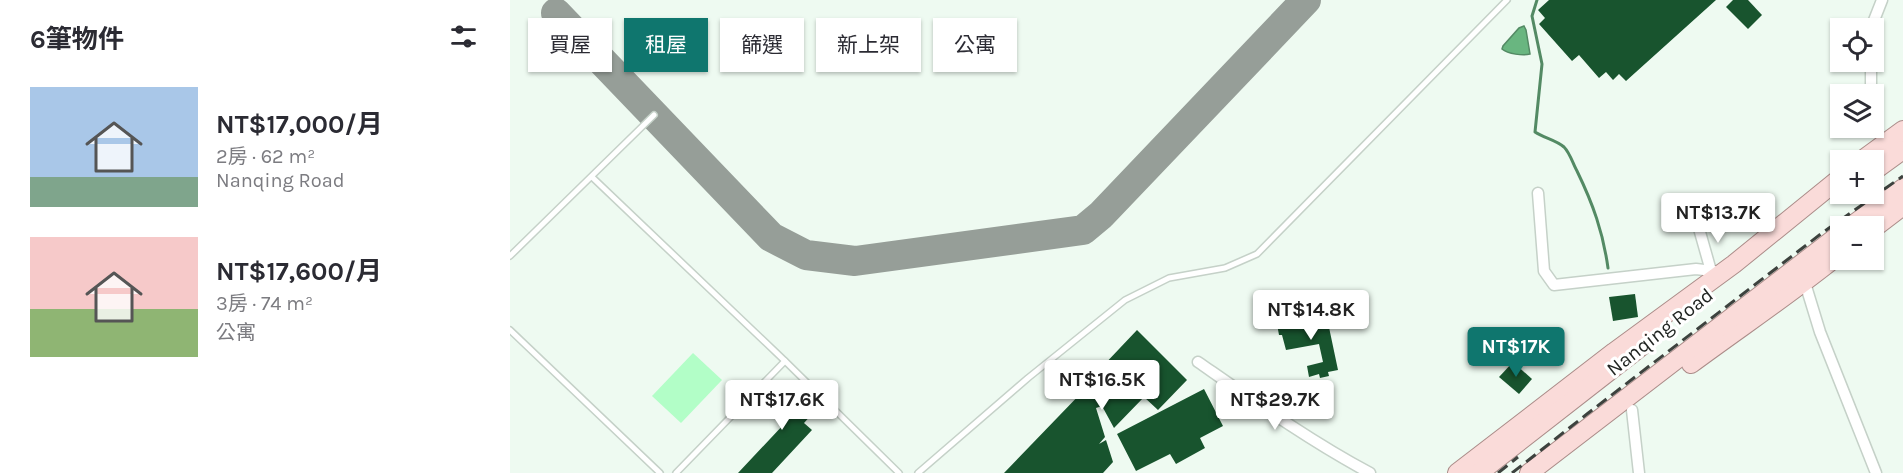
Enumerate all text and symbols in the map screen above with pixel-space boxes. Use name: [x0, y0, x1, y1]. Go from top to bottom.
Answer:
chip: 買屋: [528, 18, 612, 72]
chip: 租屋: [624, 18, 708, 72]
chip: 篩選: [720, 18, 804, 72]
chip: 新上架: [816, 18, 921, 72]
chip: 公寓: [933, 18, 1017, 72]
map controls: [1830, 18, 1884, 270]
button: locate: [1830, 18, 1884, 72]
icon: filters: [447, 20, 480, 53]
text: 6筆物件: [30, 24, 124, 55]
button: layers: [1830, 84, 1884, 138]
text: NT$17,000/月: [216, 109, 383, 140]
icon: home: [78, 111, 150, 183]
text: 2房 · 62 m²: [216, 145, 315, 168]
button: +: [1830, 150, 1884, 204]
text: Nanqing Road: [216, 169, 345, 192]
pin: NT$13.7K: [1656, 193, 1780, 244]
text: NT$13.7K: [1675, 201, 1761, 224]
button: −: [1830, 216, 1884, 270]
text: NT$17,600/月: [216, 256, 382, 287]
icon: home: [78, 261, 150, 333]
street label: Nanqing Road: [1602, 283, 1718, 381]
pin: NT$14.8K: [1249, 290, 1373, 341]
text: 3房 · 74 m²: [216, 292, 313, 315]
text: NT$14.8K: [1267, 298, 1355, 321]
text: 公寓: [216, 321, 256, 344]
pin: NT$17K: [1467, 327, 1565, 378]
text: NT$17K: [1482, 335, 1550, 358]
pin: NT$16.5K: [1040, 360, 1164, 411]
text: NT$16.5K: [1058, 368, 1146, 391]
pin: NT$17.6K: [720, 380, 844, 431]
pin: NT$29.7K: [1213, 380, 1337, 431]
text: NT$17.6K: [739, 388, 825, 411]
text: NT$29.7K: [1230, 388, 1320, 411]

